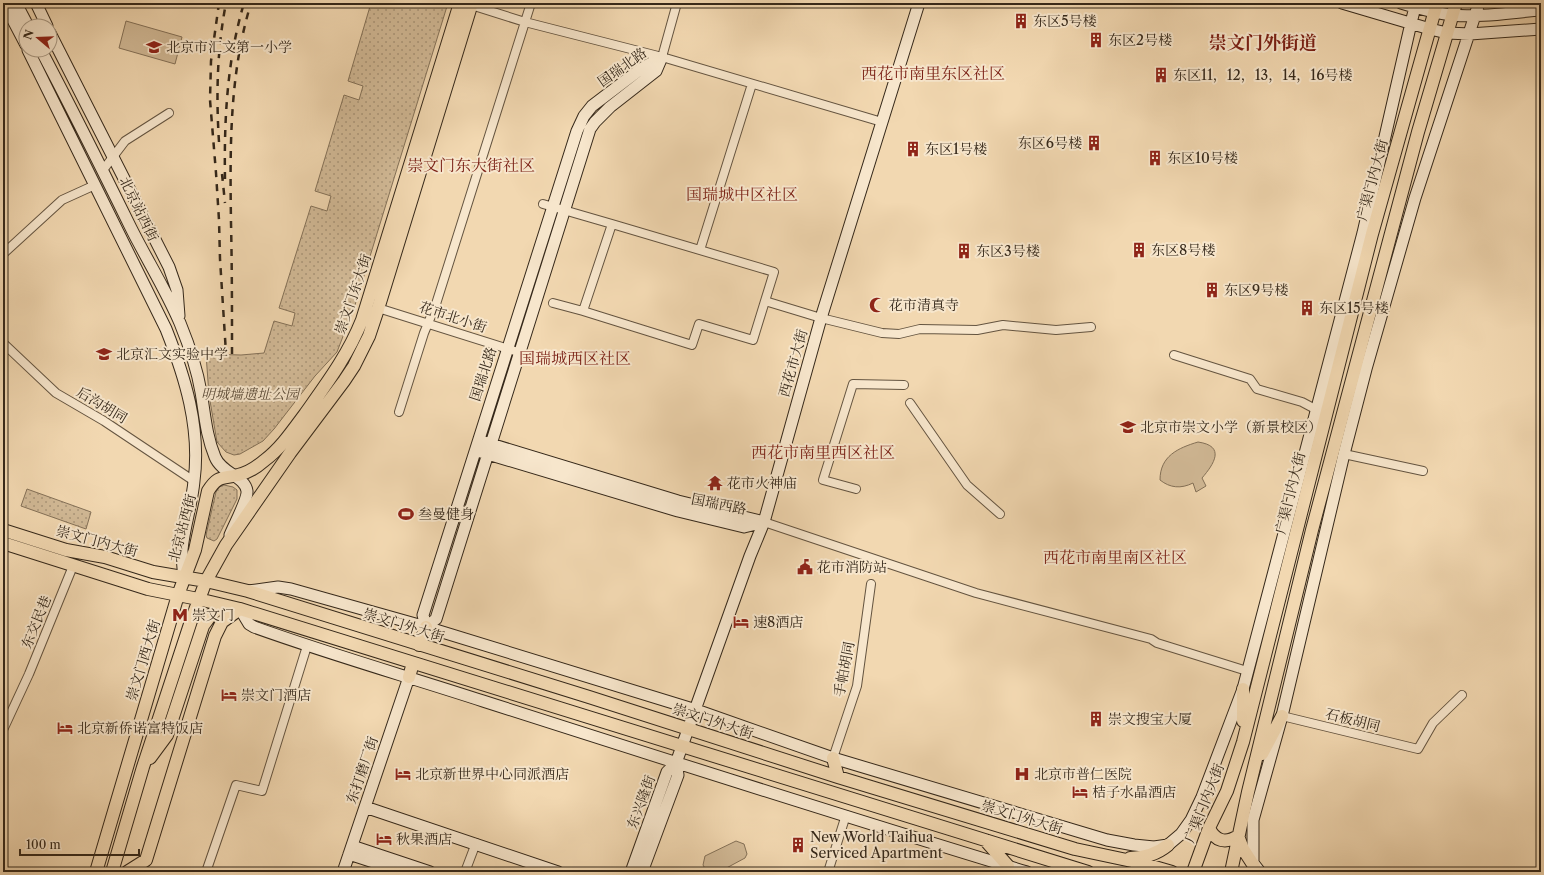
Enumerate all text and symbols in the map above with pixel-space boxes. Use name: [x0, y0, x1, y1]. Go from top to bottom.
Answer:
building icon: 东区5号楼: [1012, 12, 1030, 30]
place label: 东区5号楼: [1033, 12, 1097, 30]
north arrow: [18, 18, 58, 58]
text: N: [20, 28, 37, 42]
building icon: 东区2号楼: [1087, 31, 1105, 49]
place label: 东区2号楼: [1108, 31, 1172, 49]
district label: 崇文门外街道: [1209, 32, 1317, 54]
school or university icon: 北京市汇文第一小学: [145, 38, 163, 56]
place label: 北京市汇文第一小学: [166, 38, 292, 56]
street label: 国瑞北路: [594, 44, 650, 90]
district label: 西花市南里东区社区: [861, 63, 1005, 83]
building icon: 东区11，12，13，14，16号楼: [1152, 66, 1170, 84]
place label: 东区11，12，13，14，16号楼: [1173, 66, 1352, 84]
place label: 东区6号楼: [1018, 134, 1082, 152]
building icon: 东区6号楼: [1085, 134, 1103, 152]
street label: 广渠门内大街: [1352, 137, 1392, 223]
building icon: 东区1号楼: [904, 140, 922, 158]
place label: 东区1号楼: [925, 140, 987, 158]
building icon: 东区10号楼: [1146, 149, 1164, 167]
place label: 东区10号楼: [1167, 149, 1238, 167]
district label: 崇文门东大街社区: [407, 155, 535, 175]
street label: 北京站西街: [116, 174, 162, 244]
district label: 国瑞城中区社区: [686, 184, 798, 204]
building icon: 东区8号楼: [1130, 241, 1148, 259]
place label: 东区8号楼: [1151, 241, 1215, 259]
building icon: 东区3号楼: [955, 242, 973, 260]
place label: 东区3号楼: [976, 242, 1040, 260]
street label: 崇文门东大街: [331, 251, 375, 337]
building icon: 东区9号楼: [1203, 281, 1221, 299]
place label: 东区9号楼: [1224, 281, 1288, 299]
mosque icon: 花市清真寺: [868, 296, 886, 314]
place label: 花市清真寺: [889, 296, 959, 314]
street label: 花市北小街: [417, 298, 489, 336]
building icon: 东区15号楼: [1298, 299, 1316, 317]
place label: 东区15号楼: [1319, 299, 1389, 317]
street label: 西花市大街: [775, 327, 811, 399]
school or university icon: 北京汇文实验中学: [95, 345, 113, 363]
place label: 北京汇文实验中学: [116, 345, 228, 363]
street label: 国瑞北路: [466, 345, 500, 403]
district label: 国瑞城西区社区: [519, 348, 631, 368]
street label: 后沟胡同: [73, 383, 131, 427]
park label: 明城墙遗址公园: [201, 385, 301, 403]
school or university icon: 北京市崇文小学（新景校区）: [1119, 418, 1137, 436]
place label: 北京市崇文小学（新景校区）: [1140, 418, 1322, 436]
district label: 西花市南里西区社区: [751, 442, 895, 462]
street label: 广渠门内大街: [1271, 450, 1309, 536]
temple icon: 花市火神庙: [706, 474, 724, 492]
place label: 花市火神庙: [727, 474, 797, 492]
street label: 国瑞西路: [690, 490, 748, 518]
street label: 北京站西街: [164, 492, 200, 564]
sports icon: 叁曼健身: [397, 505, 415, 523]
place label: 叁曼健身: [418, 505, 474, 523]
street label: 崇文门内大街: [54, 521, 140, 561]
district label: 西花市南里南区社区: [1043, 547, 1187, 567]
public building icon: 花市消防站: [796, 558, 814, 576]
place label: 花市消防站: [817, 558, 887, 576]
street label: 东交民巷: [17, 593, 55, 651]
street label: 崇文门外大街: [361, 604, 447, 646]
metro station icon: 崇文门: [171, 606, 189, 624]
place label: 崇文门: [192, 606, 234, 624]
hotel icon: 速8酒店: [732, 613, 750, 631]
place label: 速8酒店: [753, 613, 803, 631]
street label: 崇文门西大街: [122, 617, 164, 703]
street label: 手帕胡同: [830, 640, 858, 698]
hotel icon: 崇文门酒店: [220, 686, 238, 704]
place label: 崇文门酒店: [241, 686, 311, 704]
street label: 崇文门外大街: [670, 699, 756, 743]
street label: 石板胡同: [1324, 704, 1382, 736]
building icon: 崇文搜宝大厦: [1087, 710, 1105, 728]
place label: 崇文搜宝大厦: [1108, 710, 1192, 728]
hotel icon: 北京新侨诺富特饭店: [56, 719, 74, 737]
place label: 北京新侨诺富特饭店: [77, 719, 203, 737]
street label: 东打磨厂街: [342, 734, 382, 806]
street label: 广渠门内大街: [1180, 761, 1228, 845]
hotel icon: 北京新世界中心同派酒店: [394, 765, 412, 783]
place label: 北京新世界中心同派酒店: [415, 765, 569, 783]
hospital icon: 北京市普仁医院: [1013, 765, 1031, 783]
place label: 北京市普仁医院: [1034, 765, 1132, 783]
street label: 东兴隆街: [623, 773, 659, 831]
hotel icon: 桔子水晶酒店: [1071, 783, 1089, 801]
place label: 桔子水晶酒店: [1092, 783, 1176, 801]
street label: 崇文门外大街: [979, 796, 1065, 838]
place label: New World Taihua Serviced Apartment: [810, 828, 943, 862]
hotel icon: 秋果酒店: [375, 830, 393, 848]
place label: 秋果酒店: [396, 830, 452, 848]
scale bar: [20, 831, 139, 857]
building icon: New World Taihua Serviced Apartment: [789, 836, 807, 854]
text: 100 m: [26, 837, 61, 852]

